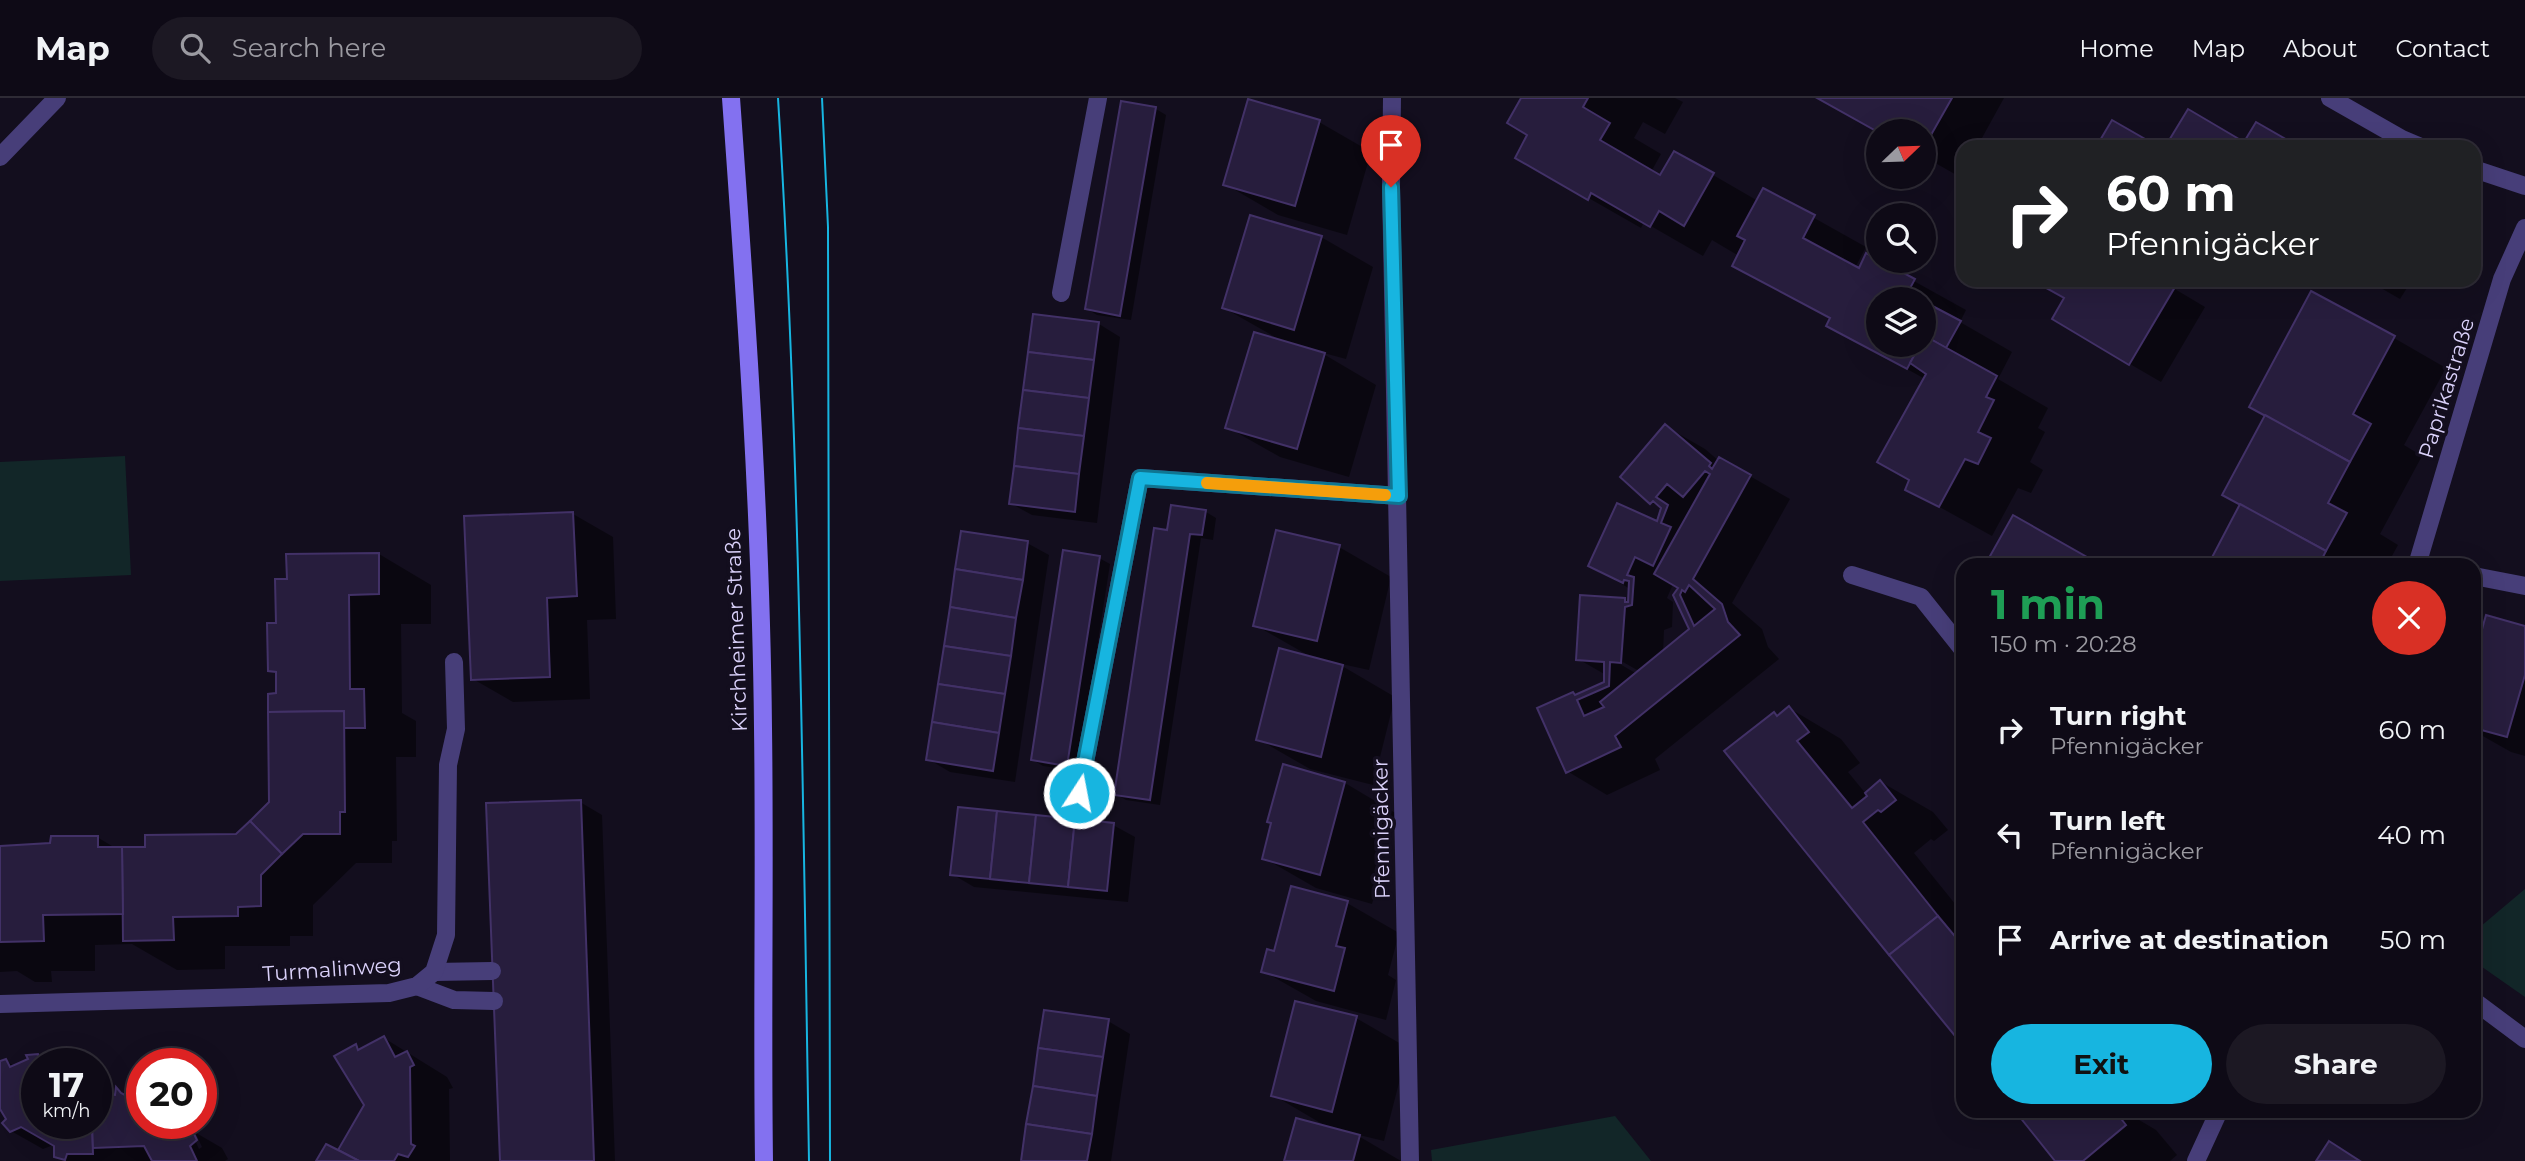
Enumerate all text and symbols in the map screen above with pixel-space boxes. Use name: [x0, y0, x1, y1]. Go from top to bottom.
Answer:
search box: [152, 17, 642, 80]
text: Map: [35, 28, 110, 68]
icon: search: [176, 29, 214, 67]
text: Search here: [232, 32, 386, 64]
text: Home: [2079, 34, 2154, 63]
text: Map: [2192, 34, 2245, 63]
text: About: [2283, 34, 2357, 63]
text: Contact: [2395, 34, 2490, 63]
pin: [1361, 115, 1421, 187]
north arrow: [1866, 119, 1936, 189]
map controls: [1866, 119, 1936, 357]
icon: arrive: [1372, 126, 1410, 164]
text: 60 m: [2106, 164, 2236, 223]
icon: right: [1991, 168, 2082, 259]
button: search: [1866, 203, 1936, 273]
text: Pfennigäcker: [2106, 224, 2320, 263]
button: layers: [1866, 287, 1936, 357]
street label: Paprikastraße: [2413, 315, 2479, 461]
street label: Kirchheimer Straße: [720, 528, 752, 732]
text: 1 min: [1991, 578, 2105, 630]
button: close: [2372, 581, 2446, 655]
text: 150 m · 20:28: [1991, 630, 2137, 658]
text: Turn right: [2050, 700, 2186, 732]
icon: right: [1991, 711, 2029, 749]
text: 60 m: [2379, 714, 2446, 746]
text: Pfennigäcker: [2050, 732, 2204, 760]
position arrow: [1042, 756, 1116, 830]
street label: Pfennigäcker: [1367, 759, 1395, 899]
text: Turn left: [2050, 805, 2166, 837]
icon: left: [1991, 816, 2029, 854]
text: 40 m: [2377, 819, 2446, 851]
text: Pfennigäcker: [2050, 837, 2204, 865]
icon: arrive: [1991, 921, 2029, 959]
text: Arrive at destination: [2050, 924, 2329, 956]
text: 50 m: [2380, 924, 2446, 956]
street label: Turmalinweg: [262, 952, 402, 986]
button: Exit: [1991, 1024, 2212, 1104]
button: Share: [2226, 1024, 2446, 1104]
speed limit sign: 20: [126, 1048, 217, 1139]
text: 17: [49, 1063, 84, 1106]
text: km/h: [42, 1100, 91, 1122]

